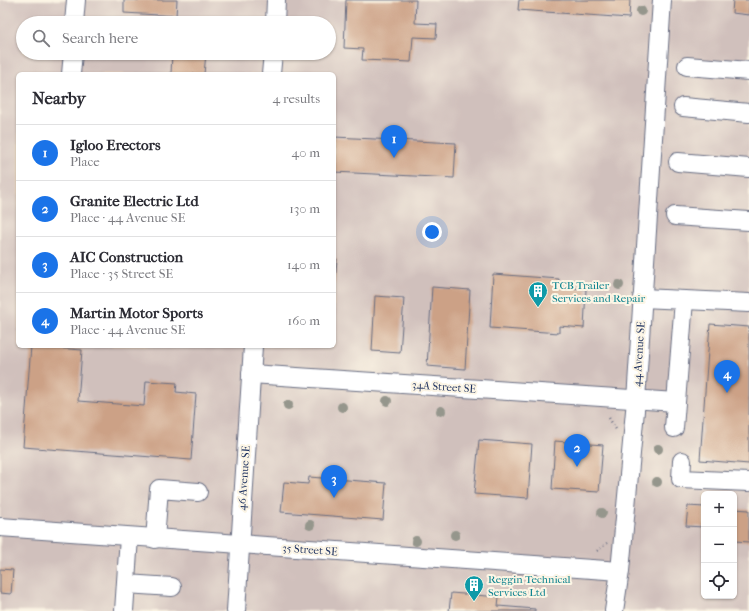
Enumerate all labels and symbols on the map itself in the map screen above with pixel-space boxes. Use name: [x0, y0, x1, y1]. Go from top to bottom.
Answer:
pin: 1: [381, 125, 407, 158]
your location: [422, 222, 442, 242]
place label: TCB Trailer Services and Repair: [552, 279, 646, 305]
building icon: TCB Trailer Services and Repair: [527, 280, 549, 308]
street label: 44 Avenue SE: [630, 321, 648, 387]
pin: 4: [714, 360, 740, 393]
street label: 34A Street SE: [411, 378, 477, 396]
pin: 2: [564, 434, 590, 467]
street label: 46 Avenue SE: [235, 445, 253, 511]
pin: 3: [321, 465, 347, 498]
street label: 35 Street SE: [282, 542, 338, 558]
place label: Reggin Technical Services Ltd: [488, 573, 571, 599]
building icon: Reggin Technical Services Ltd: [463, 574, 485, 602]

